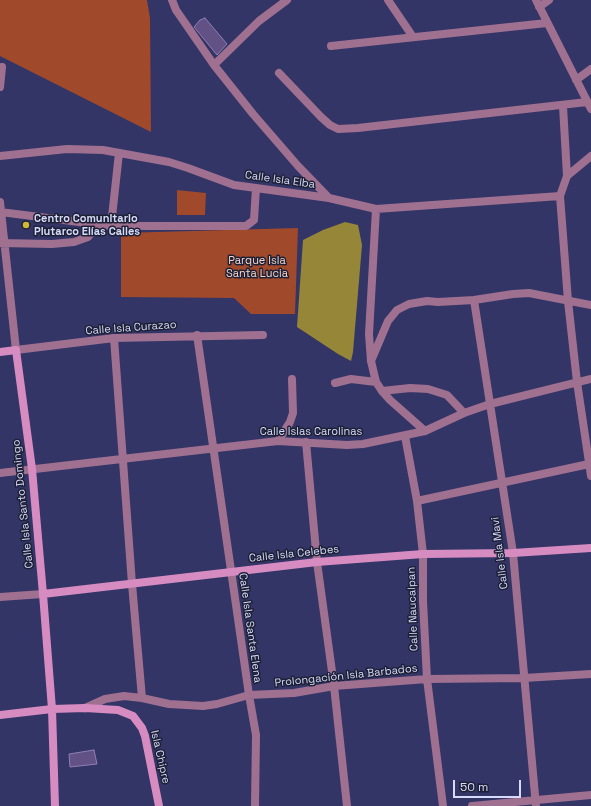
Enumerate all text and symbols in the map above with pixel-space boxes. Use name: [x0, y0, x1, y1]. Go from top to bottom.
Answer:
street label: Calle Isla Elba: [244, 169, 316, 191]
place label: Centro Comunitario Plutarco Elías Calles: [34, 212, 140, 238]
marker: Centro Comunitario Plutarco Elías Calles: [21, 220, 31, 230]
park label: Parque Isla Santa Lucia: [226, 254, 288, 280]
street label: Calle Isla Curazao: [85, 318, 177, 338]
street label: Calle Islas Carolinas: [260, 425, 362, 439]
street label: Calle Isla Santo Domingo: [10, 439, 36, 569]
street label: Calle Isla Mavi: [489, 516, 511, 590]
street label: Calle Isla Celebes: [248, 543, 340, 565]
street label: Calle Naucalpan: [405, 567, 421, 651]
street label: Calle Isla Santa Elena: [236, 572, 264, 684]
street label: Prolongación Isla Barbados: [274, 662, 418, 690]
street label: Isla Chipre: [147, 729, 173, 785]
scale bar: [455, 772, 523, 798]
text: 50 m: [460, 779, 488, 795]

